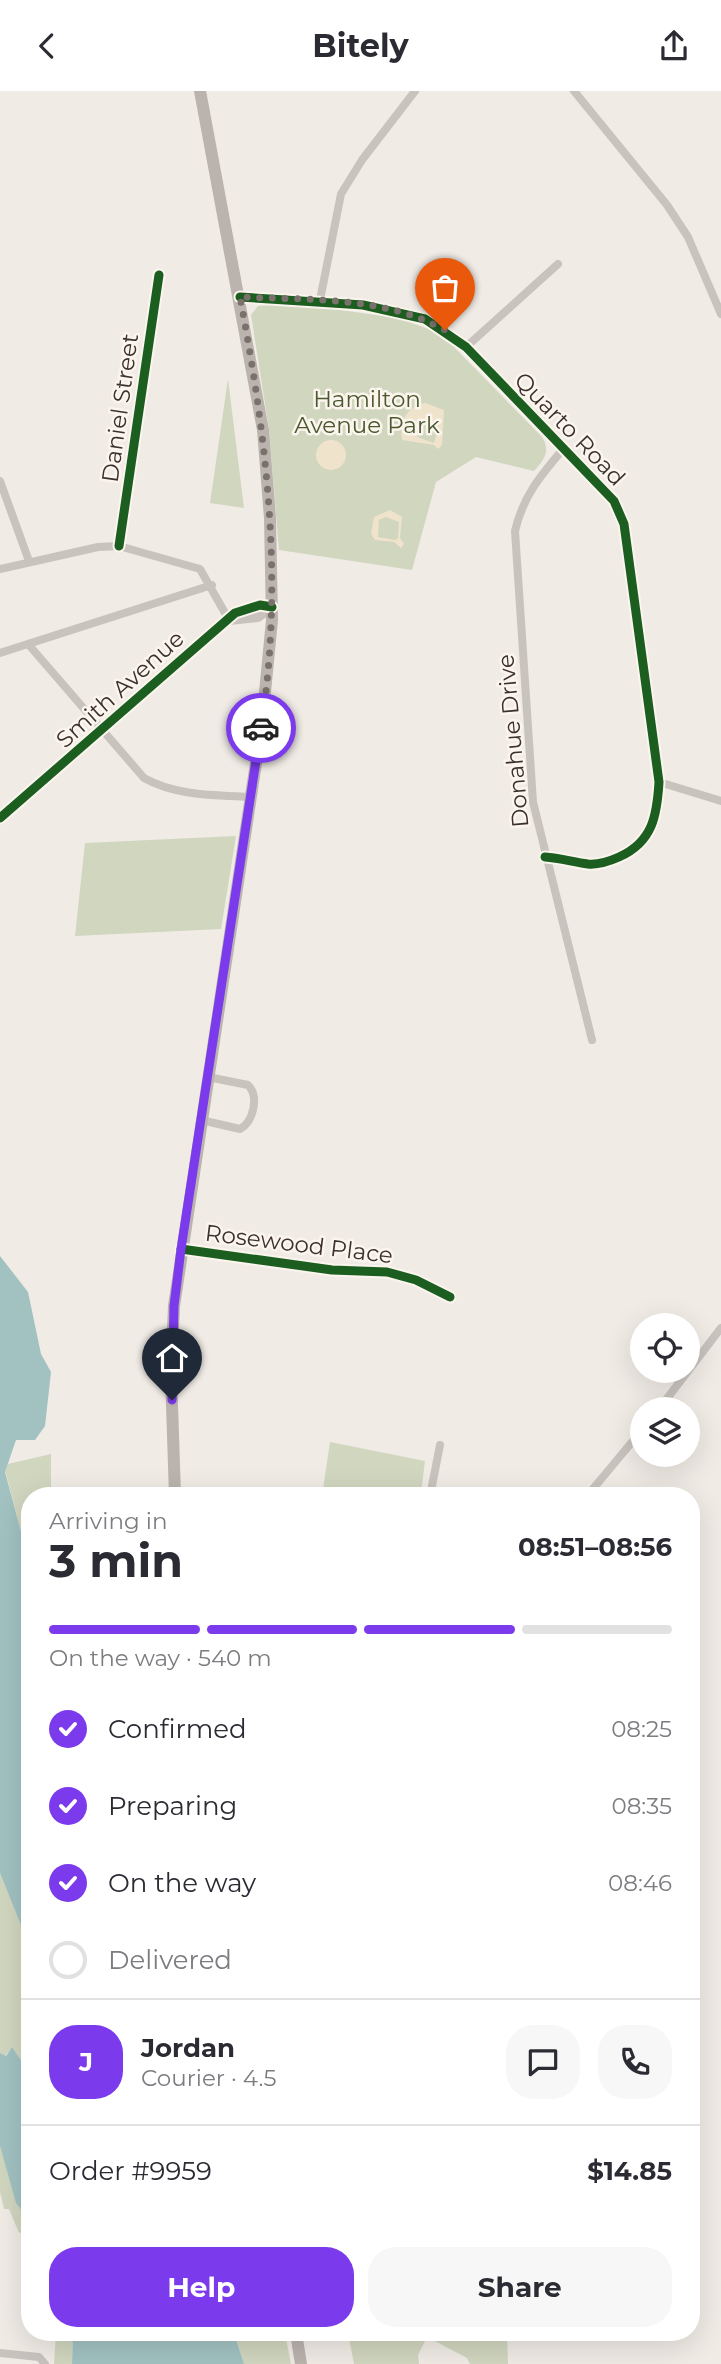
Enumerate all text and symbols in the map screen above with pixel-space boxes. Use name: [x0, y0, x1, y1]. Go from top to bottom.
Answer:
text: Bitely: [312, 26, 409, 65]
icon: back: [28, 27, 66, 65]
icon: share: [655, 27, 693, 65]
pin: [415, 258, 475, 330]
icon: bag: [426, 269, 464, 307]
street label: Daniel Street: [96, 332, 144, 484]
street label: Quarto Road: [509, 366, 631, 492]
park label: Hamilton Avenue Park: [294, 385, 440, 439]
street label: Smith Avenue: [50, 624, 190, 754]
street label: Donahue Drive: [491, 653, 535, 829]
courier: [226, 693, 296, 763]
icon: car: [242, 709, 280, 747]
street label: Rosewood Place: [203, 1219, 395, 1269]
map controls: [630, 1313, 700, 1467]
button: locate: [630, 1313, 700, 1383]
pin: [142, 1328, 202, 1400]
icon: home: [153, 1339, 191, 1377]
button: layers: [630, 1397, 700, 1467]
text: Arriving in: [49, 1507, 168, 1535]
text: 08:51–08:56: [518, 1531, 672, 1563]
text: 3 min: [49, 1532, 183, 1589]
text: On the way · 540 m: [49, 1644, 272, 1672]
icon: check: [49, 1710, 87, 1748]
text: Confirmed: [108, 1713, 247, 1745]
text: 08:25: [611, 1715, 672, 1743]
icon: check: [49, 1787, 87, 1825]
text: Preparing: [108, 1790, 237, 1822]
text: 08:35: [611, 1792, 672, 1820]
icon: check: [49, 1864, 87, 1902]
text: On the way: [108, 1867, 256, 1899]
text: 08:46: [608, 1869, 672, 1897]
text: Delivered: [108, 1944, 232, 1976]
button: chat: [506, 2025, 580, 2099]
button: phone: [598, 2025, 672, 2099]
text: Jordan: [141, 2032, 235, 2064]
text: J: [79, 2046, 93, 2078]
text: Courier · 4.5: [141, 2064, 276, 2092]
text: Order #9959: [49, 2155, 212, 2187]
text: $14.85: [587, 2155, 672, 2187]
button: Help: [49, 2247, 354, 2327]
button: Share: [368, 2247, 672, 2327]

